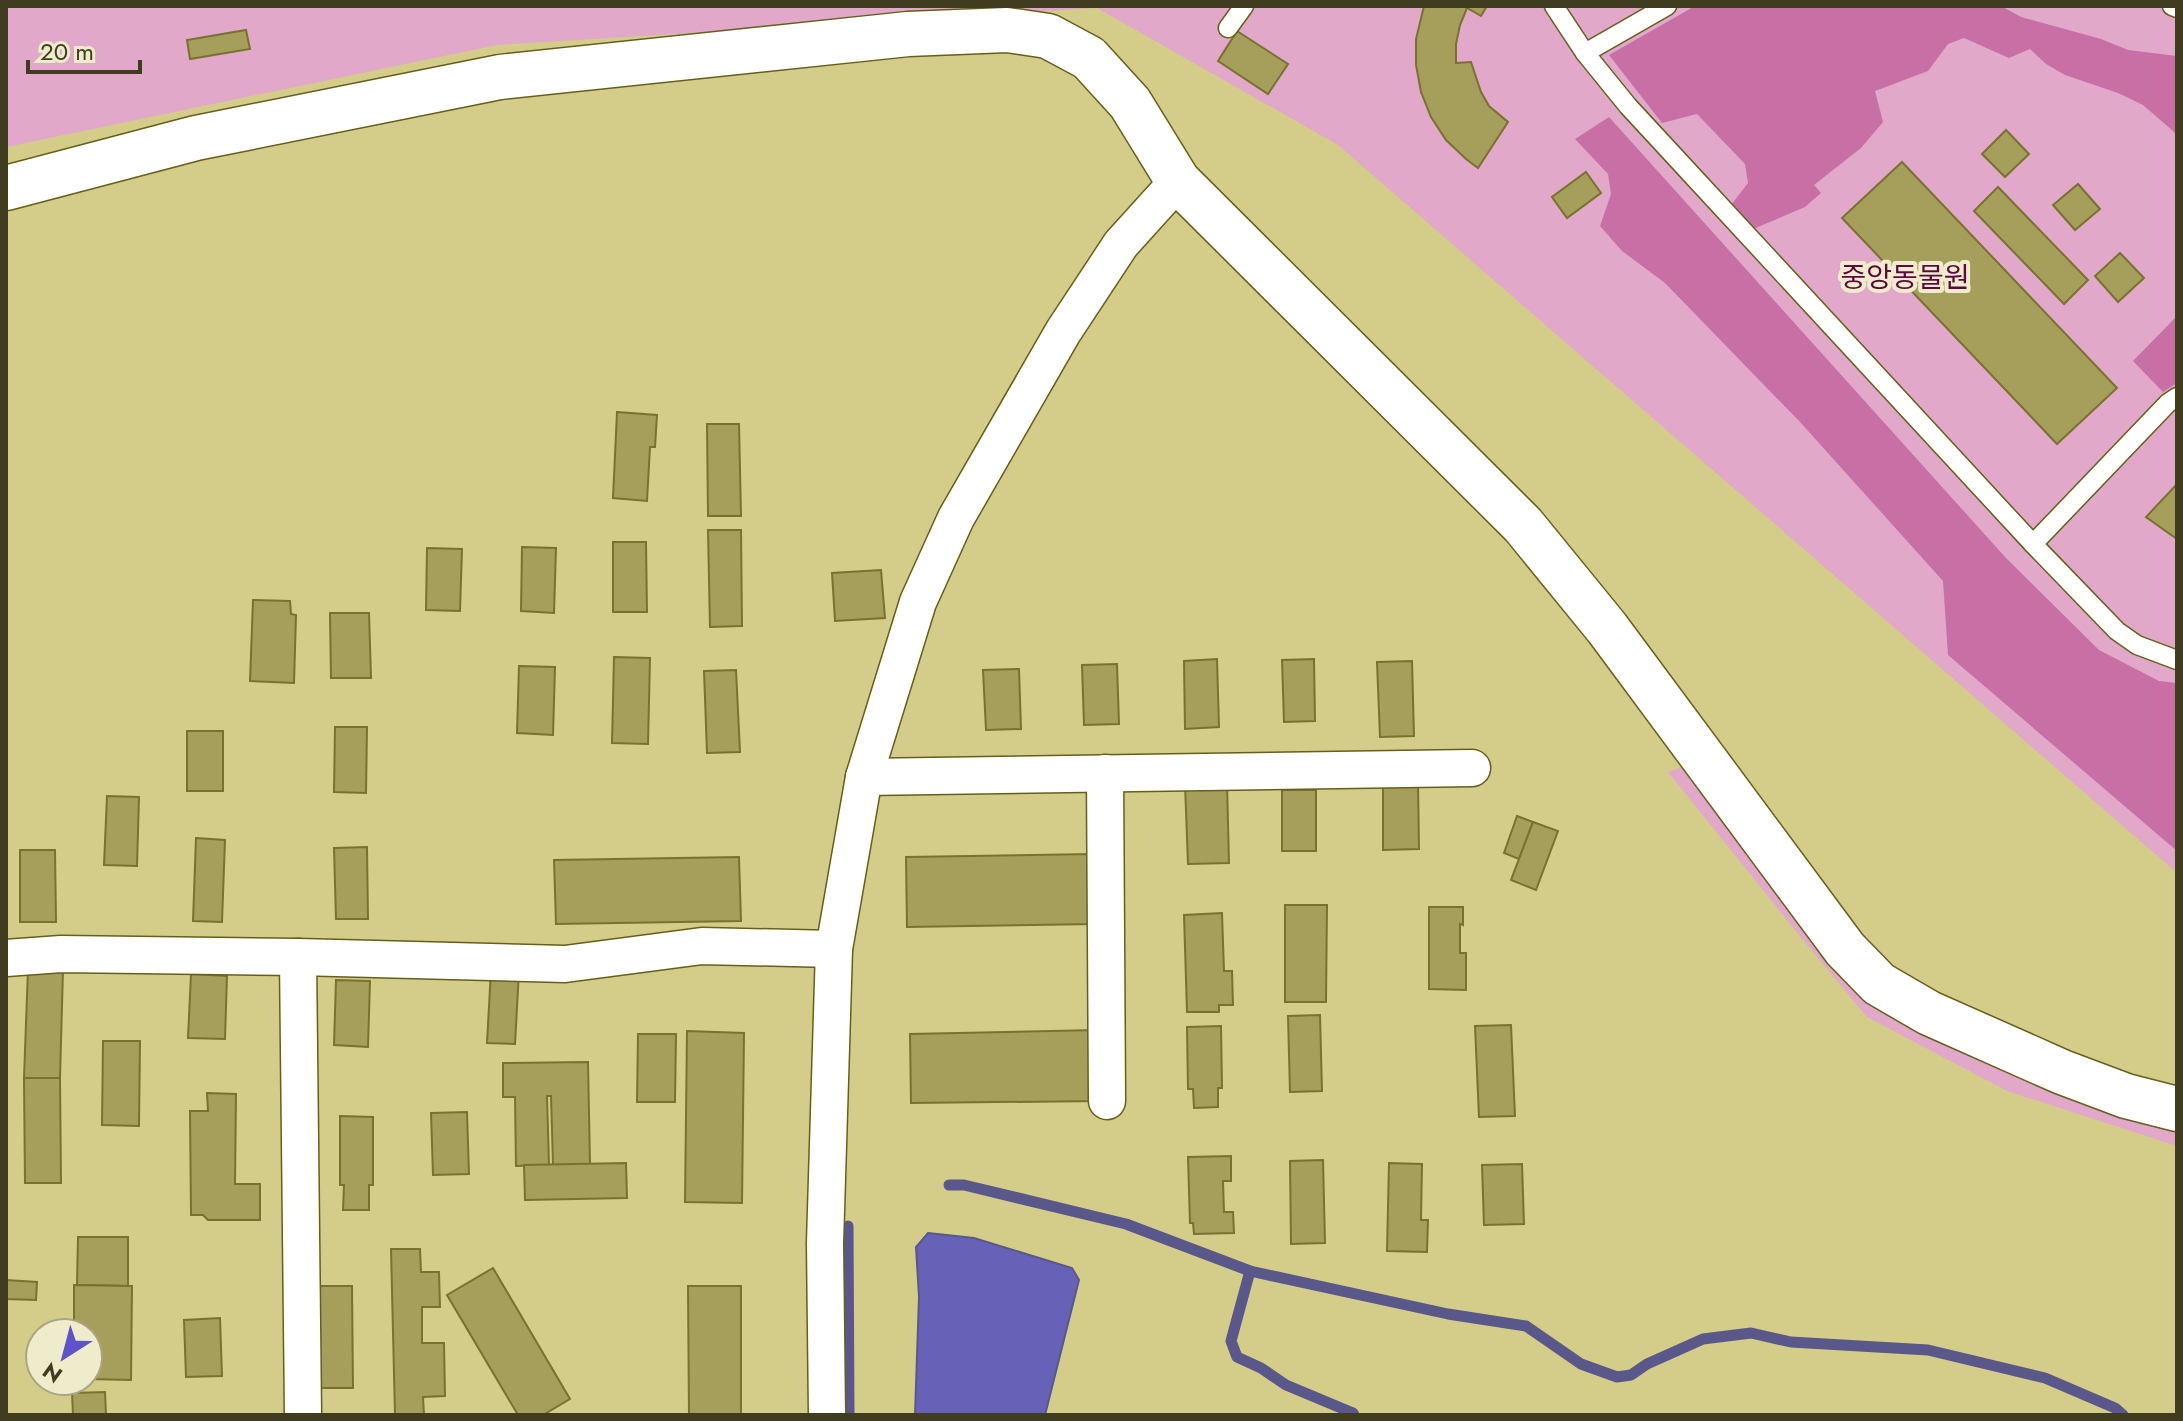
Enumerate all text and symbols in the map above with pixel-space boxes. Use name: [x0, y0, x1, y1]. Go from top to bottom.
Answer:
scale bar: [28, 24, 140, 74]
text: 20 m: [40, 34, 94, 69]
park label: 중앙동물원: [1841, 257, 1969, 298]
north arrow: [24, 1317, 104, 1397]
text: N: [36, 1355, 69, 1391]

